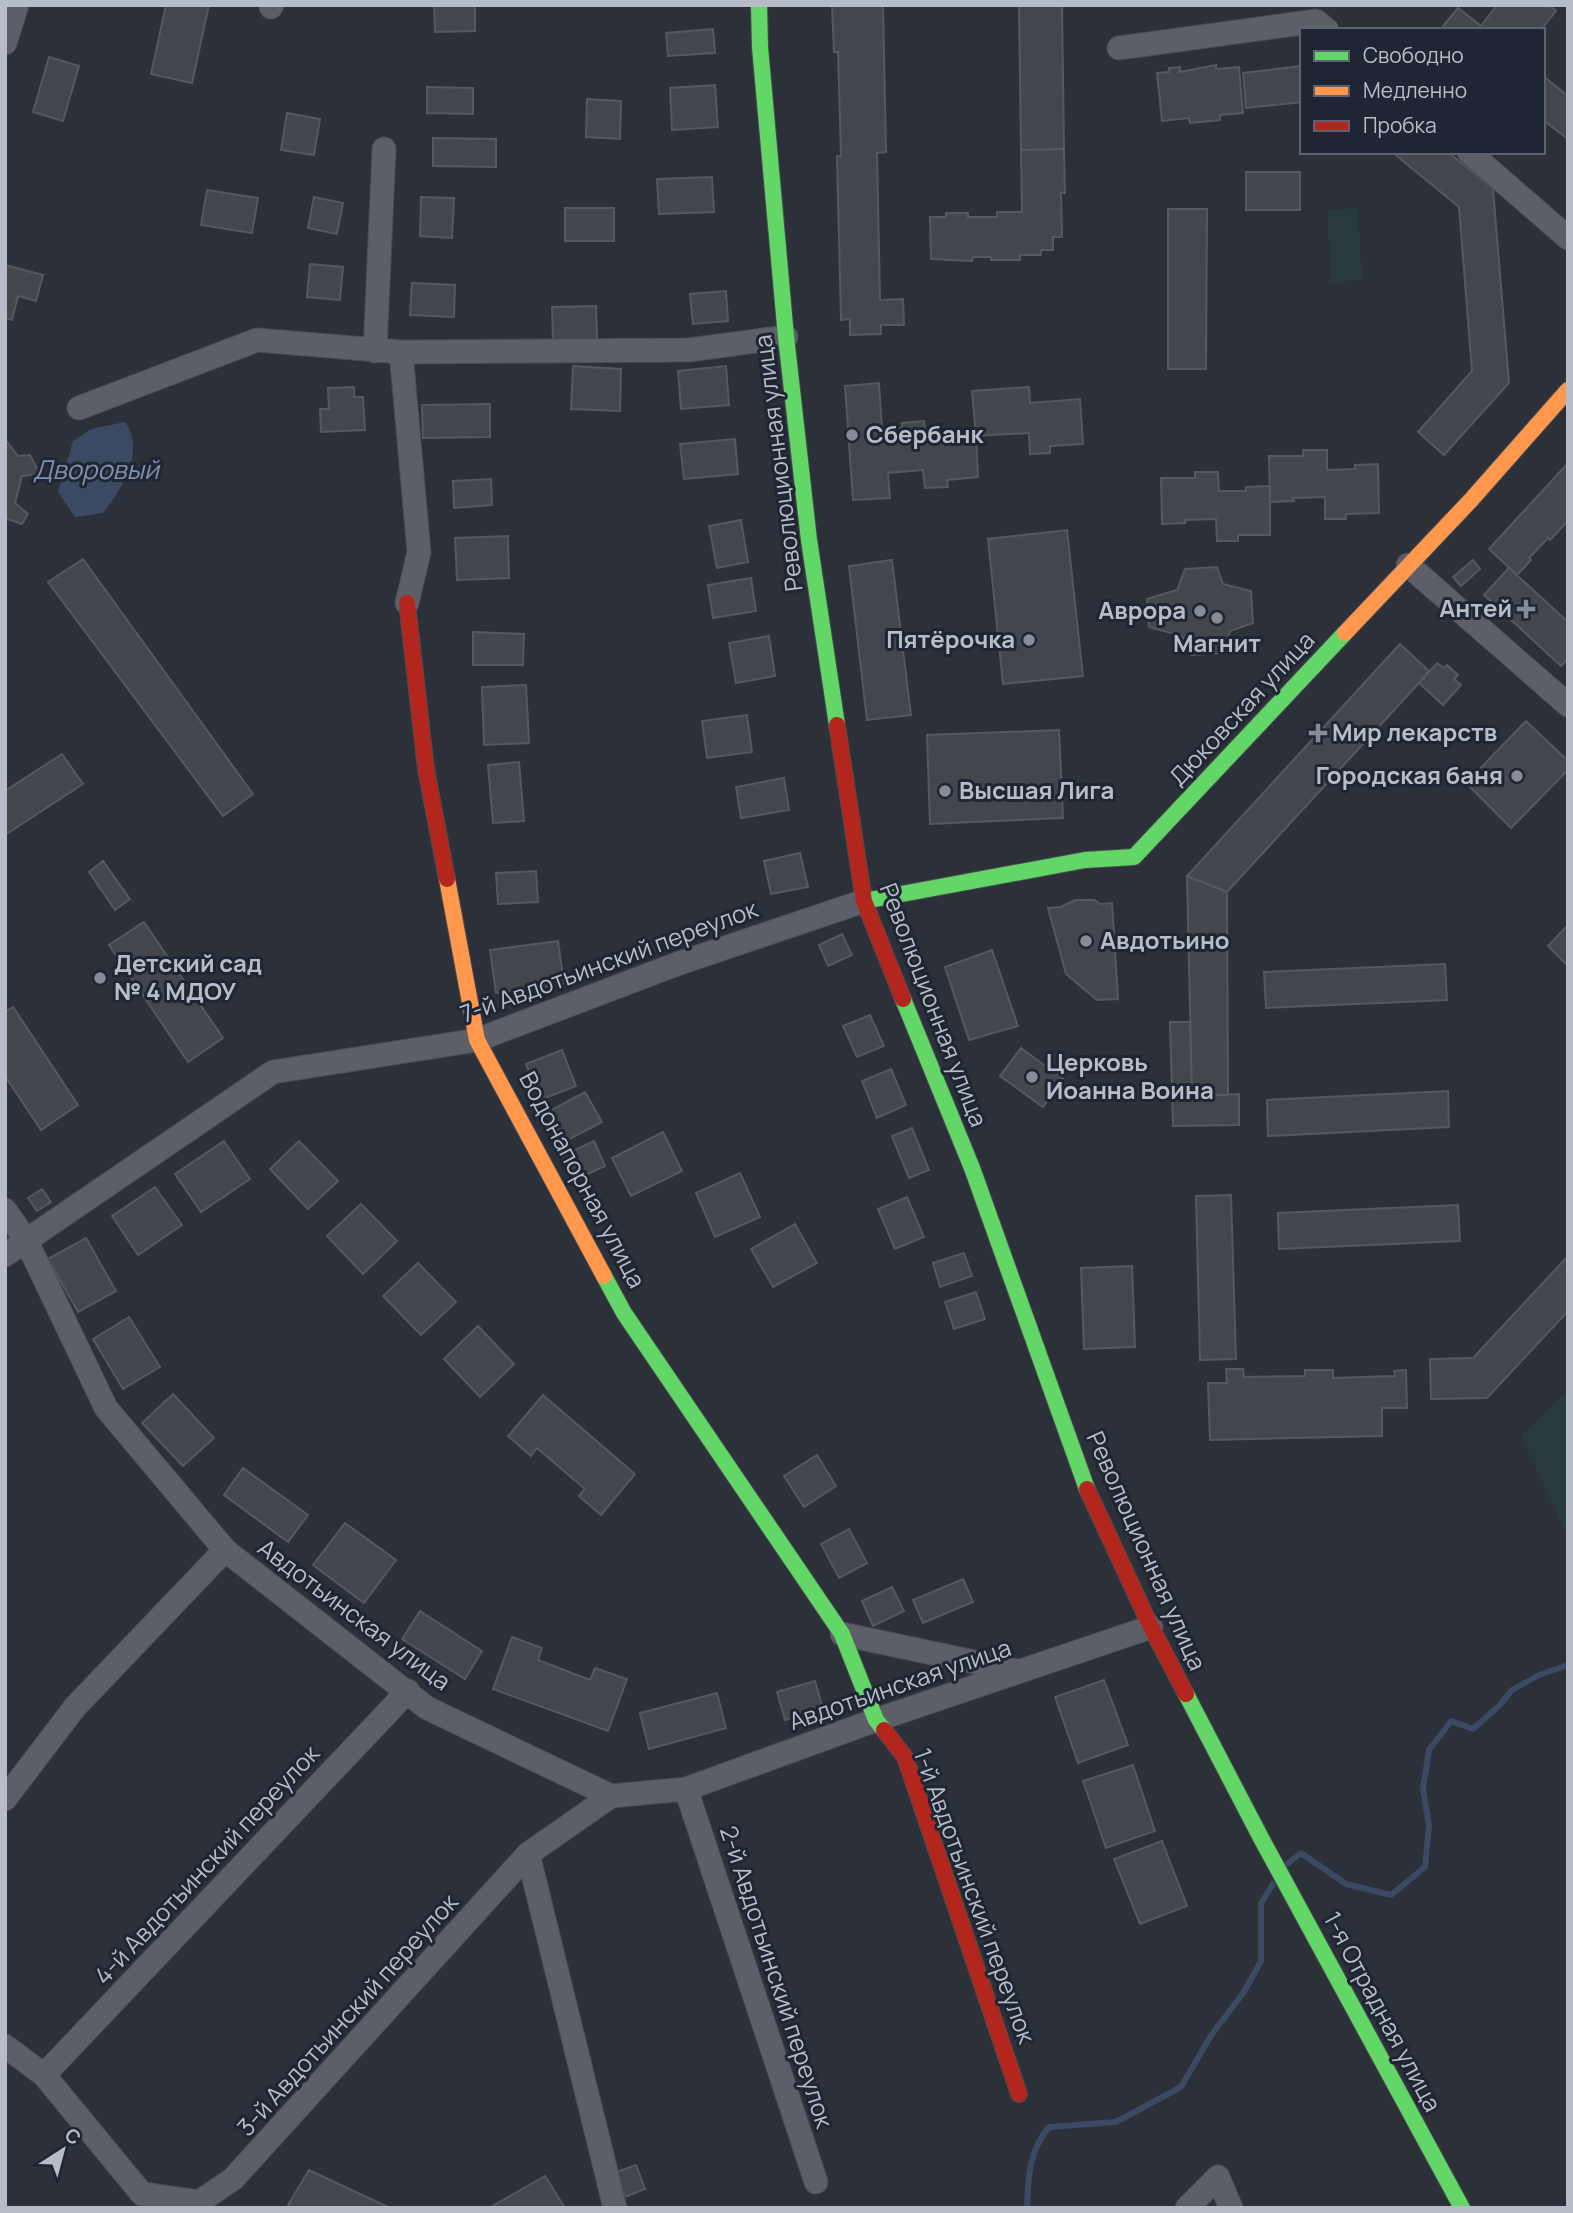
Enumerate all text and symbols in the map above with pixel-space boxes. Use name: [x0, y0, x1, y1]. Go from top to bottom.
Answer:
legend: [1300, 28, 1545, 154]
text: Свободно: [1363, 41, 1464, 69]
text: Медленно: [1363, 76, 1467, 104]
text: Пробка: [1363, 111, 1437, 139]
street label: Революционная улица: [745, 333, 810, 594]
place label: Сбербанк: [866, 417, 984, 450]
marker: Сбербанк: [844, 427, 860, 443]
water label: Дворовый: [33, 451, 161, 487]
place label: Антей: [1439, 591, 1512, 624]
place label: Аврора: [1098, 593, 1186, 626]
marker: Антей: [1518, 601, 1534, 617]
marker: Аврора: [1192, 603, 1208, 619]
marker: Магнит: [1209, 610, 1225, 626]
place label: Пятёрочка: [886, 622, 1015, 655]
street label: Дюковская улица: [1161, 624, 1321, 792]
place label: Магнит: [1173, 626, 1261, 659]
marker: Пятёрочка: [1021, 632, 1037, 648]
place label: Мир лекарств: [1332, 715, 1497, 748]
marker: Мир лекарств: [1310, 725, 1326, 741]
place label: Городская баня: [1316, 758, 1503, 791]
marker: Городская баня: [1509, 768, 1525, 784]
place label: Высшая Лига: [959, 773, 1114, 806]
marker: Высшая Лига: [937, 783, 953, 799]
street label: Революционная улица: [873, 878, 996, 1131]
street label: 7-й Авдотьинский переулок: [455, 891, 763, 1030]
place label: Авдотьино: [1100, 923, 1230, 956]
marker: Авдотьино: [1078, 933, 1094, 949]
place label: Детский сад № 4 МДОУ: [114, 946, 262, 1007]
marker: Детский сад № 4 МДОУ: [92, 970, 108, 986]
place label: Церковь Иоанна Воина: [1046, 1045, 1214, 1106]
street label: Водонапорная улица: [512, 1065, 654, 1293]
marker: Церковь Иоанна Воина: [1024, 1069, 1040, 1085]
street label: Революционная улица: [1080, 1426, 1215, 1675]
street label: Авдотьинская улица: [252, 1530, 458, 1697]
street label: Авдотьинская улица: [784, 1630, 1015, 1737]
street label: 4-й Авдотьинский переулок: [86, 1736, 327, 1991]
street label: 1-й Авдотьинский переулок: [907, 1743, 1045, 2049]
street label: 2-й Авдотьинский переулок: [713, 1821, 842, 2133]
street label: 3-й Авдотьинский переулок: [229, 1885, 465, 2142]
street label: 1-я Отрадная улица: [1317, 1905, 1450, 2117]
north arrow: [28, 2115, 98, 2185]
text: С: [60, 2122, 86, 2151]

